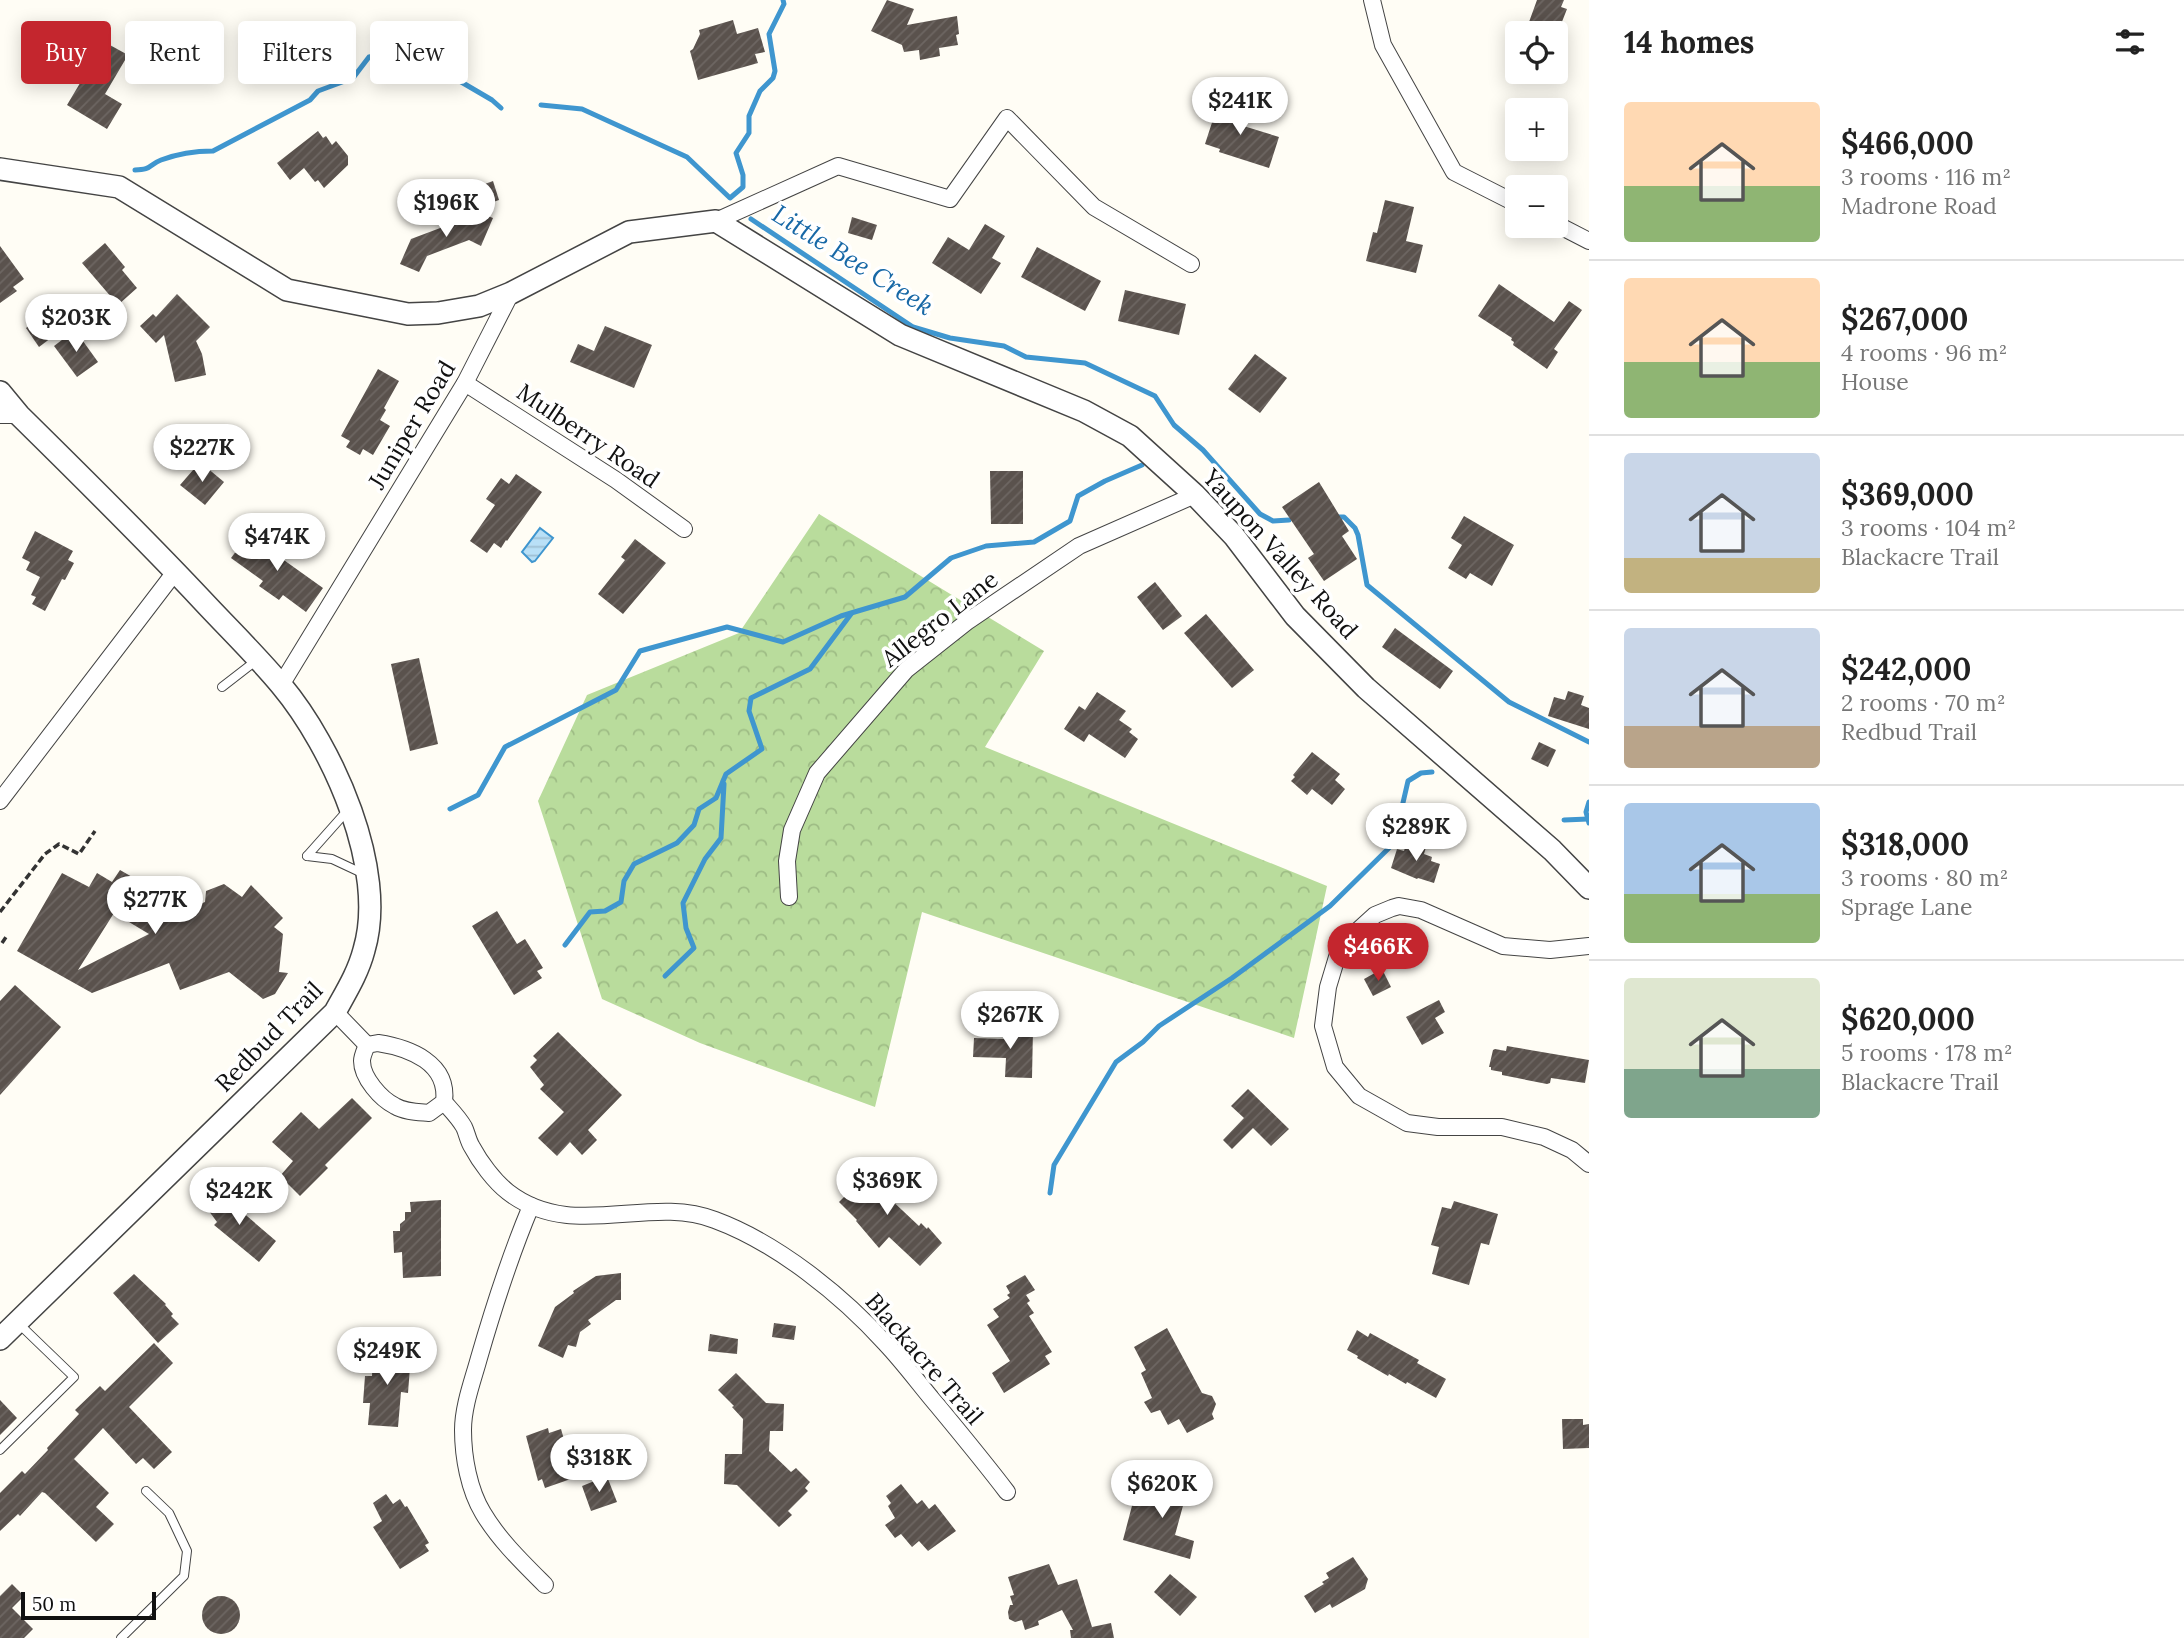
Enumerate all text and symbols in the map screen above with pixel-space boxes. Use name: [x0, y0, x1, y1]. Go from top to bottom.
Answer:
chip: Buy: [21, 21, 111, 84]
chip: Rent: [125, 21, 224, 84]
chip: Filters: [238, 21, 356, 84]
chip: New: [370, 21, 468, 84]
map controls: [1505, 21, 1568, 238]
button: locate: [1505, 21, 1568, 84]
text: 14 homes: [1624, 23, 1754, 61]
icon: filters: [2111, 23, 2149, 61]
pin: $241K: [1191, 78, 1289, 137]
text: $241K: [1208, 85, 1272, 114]
button: +: [1505, 98, 1568, 161]
text: $466,000: [1841, 124, 1974, 162]
icon: home: [1680, 130, 1764, 214]
text: 3 rooms · 116 m²: [1841, 162, 2011, 191]
button: −: [1505, 175, 1568, 238]
pin: $196K: [397, 180, 495, 239]
text: $196K: [413, 187, 479, 216]
text: Madrone Road: [1841, 191, 1997, 220]
water label: Little Bee Creek: [766, 197, 940, 322]
pin: $203K: [27, 294, 125, 354]
text: $267,000: [1841, 300, 1968, 338]
text: $203K: [41, 302, 111, 331]
icon: home: [1680, 306, 1764, 390]
text: 4 rooms · 96 m²: [1841, 338, 2007, 367]
street label: Juniper Road: [361, 355, 462, 495]
text: House: [1841, 367, 1909, 396]
street label: Mulberry Road: [511, 376, 666, 495]
pin: $227K: [153, 424, 251, 484]
text: $227K: [169, 432, 235, 461]
street label: Yaupon Valley Road: [1195, 462, 1365, 645]
text: $369,000: [1841, 475, 1974, 513]
icon: home: [1680, 481, 1764, 565]
text: 3 rooms · 104 m²: [1841, 513, 2016, 542]
pin: $474K: [228, 514, 326, 573]
text: $474K: [244, 521, 310, 550]
text: Blackacre Trail: [1841, 542, 1999, 571]
street label: Allegro Lane: [874, 564, 1004, 674]
text: $242,000: [1841, 650, 1971, 688]
icon: home: [1680, 656, 1764, 740]
text: 2 rooms · 70 m²: [1841, 688, 2006, 717]
text: Redbud Trail: [1841, 717, 1977, 746]
pin: $289K: [1367, 804, 1465, 863]
text: $289K: [1382, 811, 1450, 840]
text: $318,000: [1841, 825, 1969, 863]
icon: home: [1680, 831, 1764, 915]
text: 3 rooms · 80 m²: [1841, 863, 2008, 892]
pin: $277K: [106, 876, 204, 936]
text: $277K: [123, 884, 187, 913]
text: Sprage Lane: [1841, 892, 1973, 921]
pin: $466K: [1329, 923, 1427, 983]
text: $466K: [1344, 931, 1412, 960]
street label: Redbud Trail: [208, 975, 329, 1098]
pin: $267K: [961, 992, 1059, 1051]
text: $267K: [977, 999, 1043, 1028]
text: $620,000: [1841, 1000, 1975, 1038]
icon: home: [1680, 1006, 1764, 1090]
text: 5 rooms · 178 m²: [1841, 1038, 2013, 1067]
text: Blackacre Trail: [1841, 1067, 1999, 1096]
pin: $369K: [838, 1158, 936, 1217]
text: $369K: [852, 1165, 922, 1194]
pin: $242K: [190, 1168, 288, 1227]
text: $242K: [206, 1175, 273, 1204]
street label: Blackacre Trail: [859, 1286, 990, 1431]
pin: $249K: [338, 1328, 436, 1387]
text: $249K: [353, 1335, 421, 1364]
pin: $318K: [550, 1434, 648, 1494]
text: $318K: [566, 1442, 632, 1471]
pin: $620K: [1113, 1460, 1211, 1520]
text: $620K: [1127, 1468, 1197, 1497]
scale bar: [21, 1589, 156, 1621]
text: 50 m: [32, 1592, 76, 1616]

